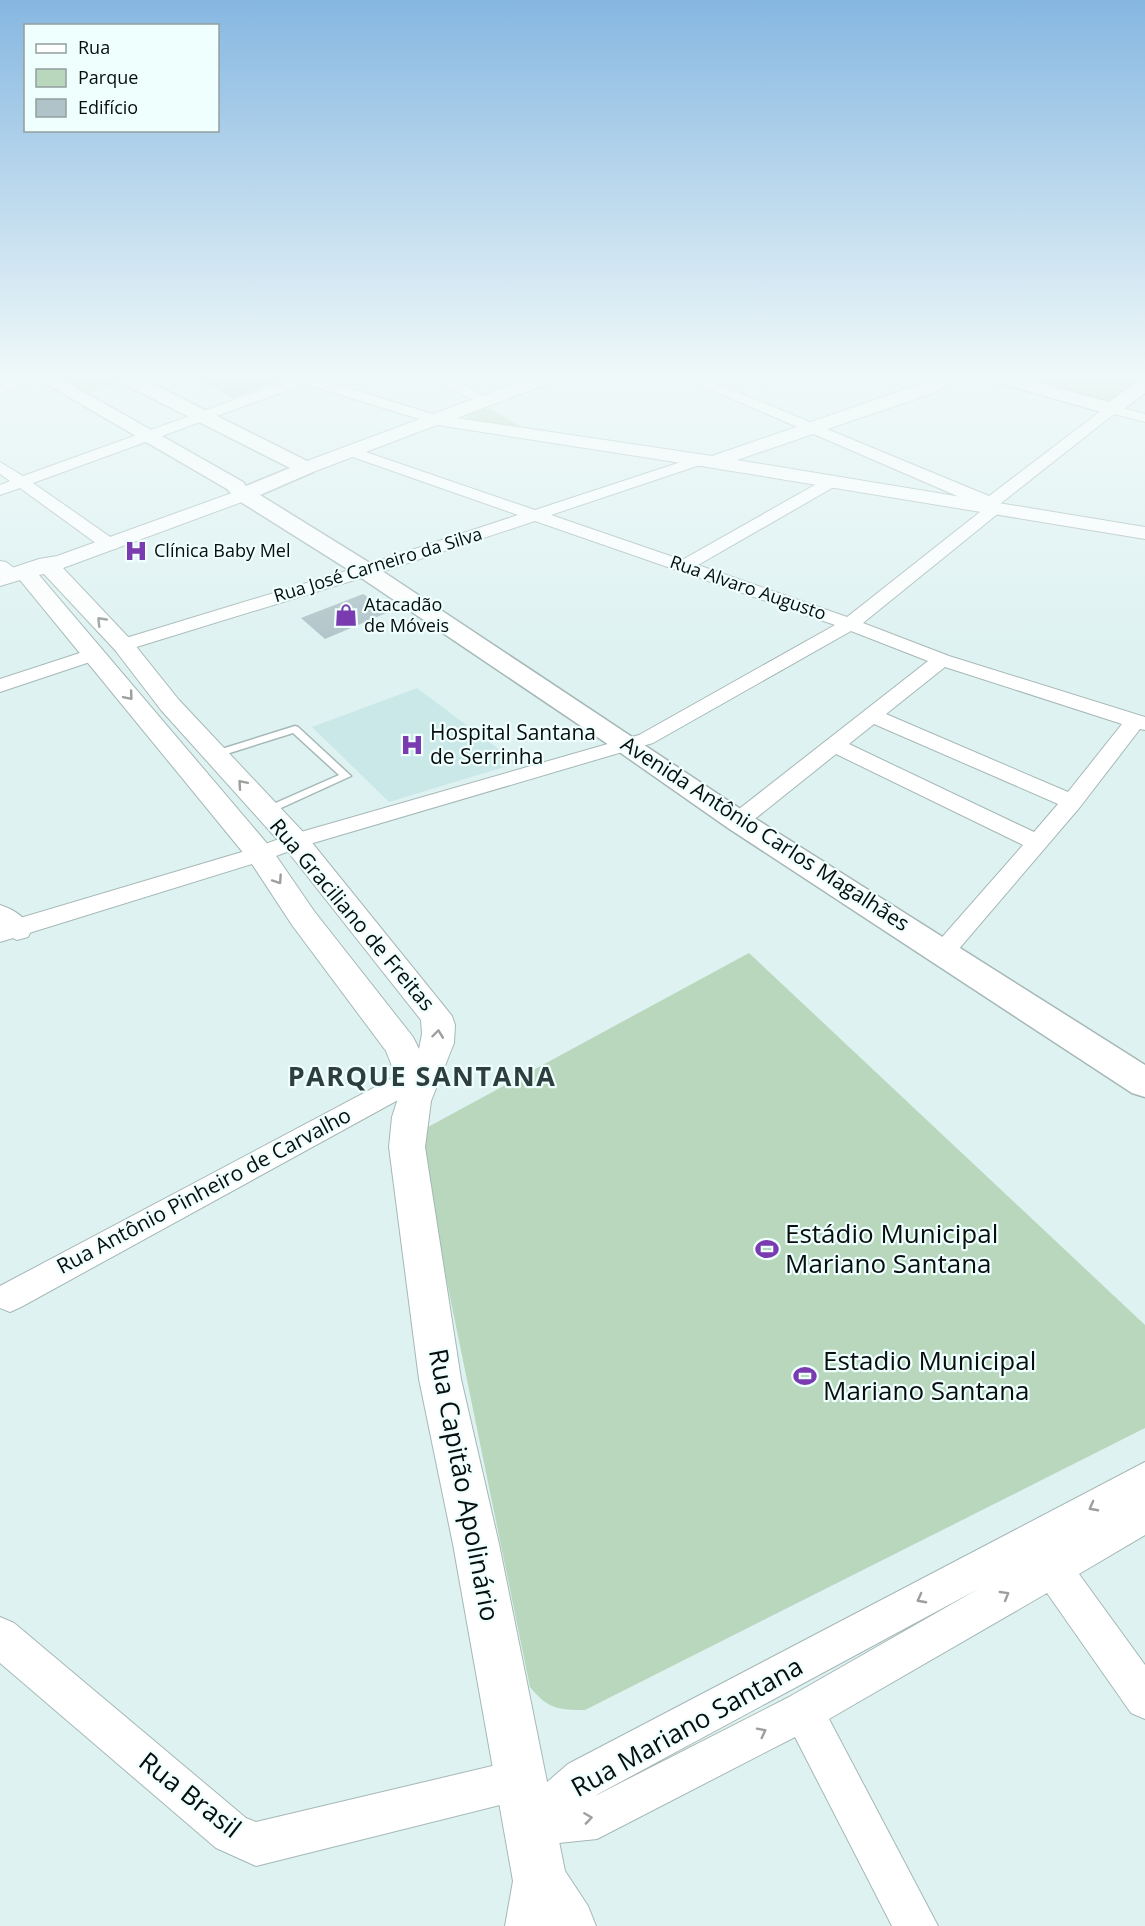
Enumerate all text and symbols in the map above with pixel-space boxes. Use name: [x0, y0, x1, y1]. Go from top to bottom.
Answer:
legend: [24, 24, 219, 132]
text: Rua: [78, 35, 110, 59]
text: Parque: [78, 65, 138, 89]
text: Edifício: [78, 95, 138, 119]
street label: Rua José Carneiro da Silva: [271, 521, 485, 607]
hospital icon: Clínica Baby Mel: [123, 538, 149, 564]
place label: Clínica Baby Mel: [154, 538, 291, 562]
street label: Rua Alvaro Augusto: [667, 549, 830, 625]
place label: Atacadão de Móveis: [364, 592, 449, 637]
shop icon: Atacadão de Móveis: [333, 602, 359, 628]
one-way arrow: [97, 618, 108, 629]
one-way arrow: [122, 689, 133, 700]
place label: Hospital Santana de Serrinha: [430, 718, 596, 770]
street label: Avenida Antônio Carlos Magalhães: [616, 729, 915, 937]
hospital icon: Hospital Santana de Serrinha: [399, 732, 425, 758]
one-way arrow: [238, 780, 249, 791]
street label: Rua Graciliano de Freitas: [264, 812, 442, 1016]
one-way arrow: [271, 873, 282, 884]
one-way arrow: [431, 1029, 443, 1039]
district label: PARQUE SANTANA: [288, 1057, 556, 1094]
street label: Rua Antônio Pinheiro de Carvalho: [51, 1100, 356, 1280]
place label: Estádio Municipal Mariano Santana: [785, 1215, 998, 1281]
sports icon: Estádio Municipal Mariano Santana: [754, 1236, 780, 1262]
place label: Estadio Municipal Mariano Santana: [823, 1342, 1036, 1408]
street label: Rua Capitão Apolinário: [421, 1345, 509, 1624]
sports icon: Estadio Municipal Mariano Santana: [792, 1363, 818, 1389]
one-way arrow: [1089, 1500, 1100, 1511]
one-way arrow: [999, 1590, 1009, 1602]
one-way arrow: [917, 1592, 927, 1603]
street label: Rua Mariano Santana: [564, 1647, 809, 1805]
one-way arrow: [756, 1728, 767, 1739]
street label: Rua Brasil: [132, 1743, 249, 1846]
one-way arrow: [583, 1813, 593, 1825]

